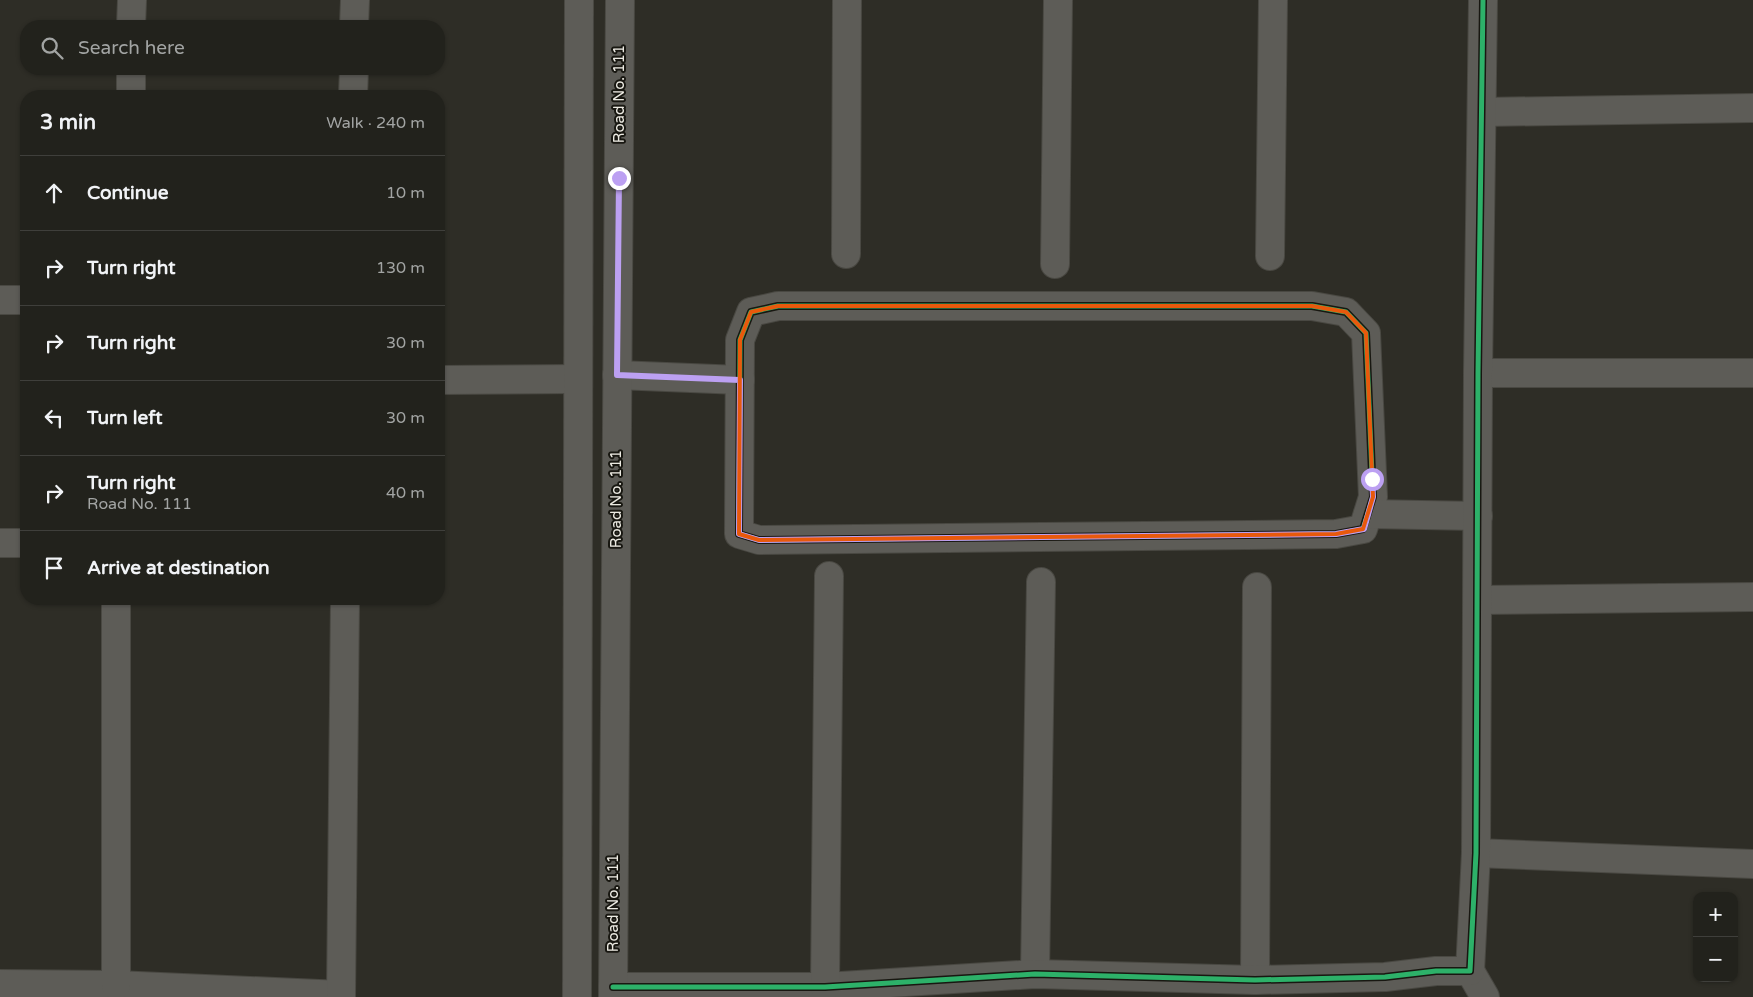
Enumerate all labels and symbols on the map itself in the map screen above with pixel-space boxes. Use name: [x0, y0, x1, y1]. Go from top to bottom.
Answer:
street label: Road No. 111: [610, 45, 628, 143]
route end: [608, 167, 631, 190]
street label: Road No. 111: [607, 450, 625, 548]
route start: [1361, 468, 1384, 491]
street label: Road No. 111: [604, 854, 622, 952]

